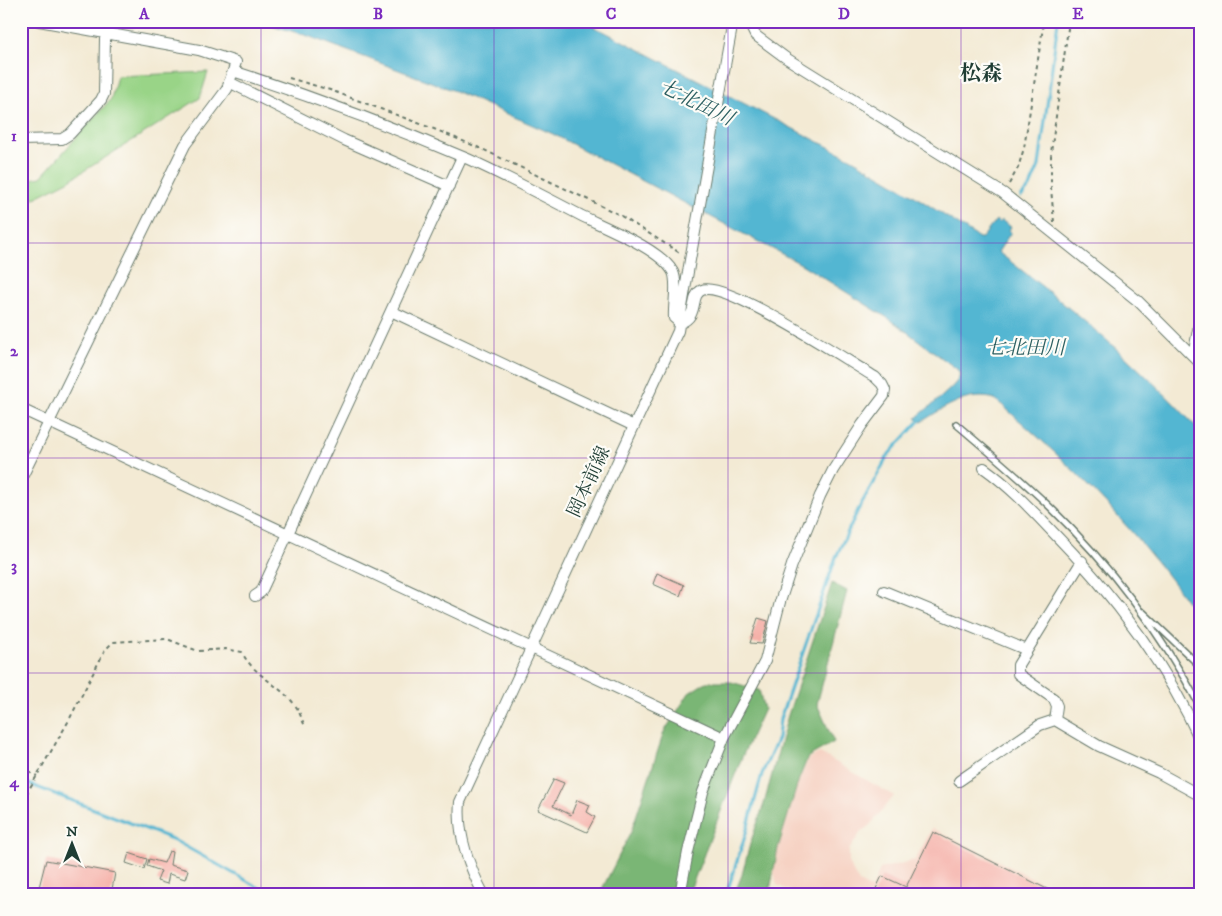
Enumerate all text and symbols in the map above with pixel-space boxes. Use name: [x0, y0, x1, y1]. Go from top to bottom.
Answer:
text: A: [138, 4, 150, 24]
text: B: [373, 4, 383, 24]
text: C: [606, 4, 616, 24]
text: D: [838, 4, 850, 24]
text: E: [1072, 4, 1084, 24]
district label: 松森: [960, 61, 1002, 87]
water label: 七北田川: [655, 74, 739, 133]
text: 1: [11, 126, 17, 146]
water label: 七北田川: [985, 336, 1067, 361]
text: 2: [10, 341, 19, 361]
street label: 岡本前線: [563, 443, 615, 521]
text: 3: [11, 556, 17, 576]
text: 4: [8, 772, 19, 792]
north arrow: [48, 818, 98, 868]
text: N: [66, 823, 78, 841]

